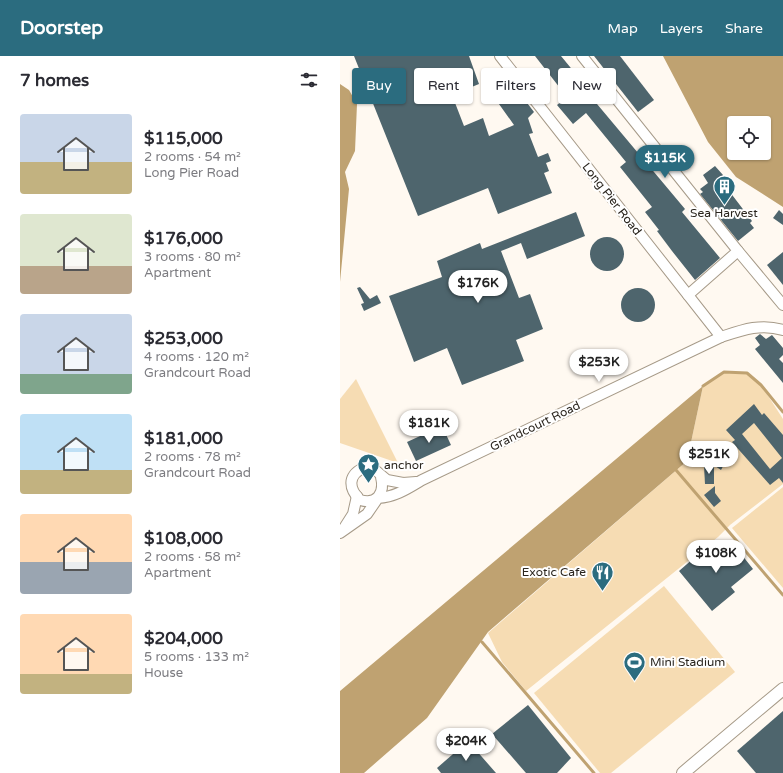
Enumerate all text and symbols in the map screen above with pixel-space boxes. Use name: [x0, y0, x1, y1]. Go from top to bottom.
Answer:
text: Doorstep: [20, 17, 103, 39]
text: Map: [608, 20, 638, 37]
text: Layers: [660, 20, 703, 37]
text: Share: [725, 20, 763, 37]
chip: Buy: [352, 68, 406, 104]
chip: Rent: [414, 68, 473, 104]
chip: Filters: [481, 68, 550, 104]
chip: New: [558, 68, 616, 104]
icon: filters: [298, 69, 320, 91]
text: 7 homes: [20, 70, 89, 91]
map controls: [727, 116, 771, 160]
button: locate: [727, 116, 771, 160]
text: $115,000: [144, 128, 223, 149]
icon: home: [52, 130, 100, 178]
pin: $115K: [637, 145, 693, 179]
text: 2 rooms · 54 m²: [144, 149, 241, 165]
text: $115K: [644, 150, 686, 166]
street label: Long Pier Road: [579, 160, 645, 238]
text: Long Pier Road: [144, 165, 239, 181]
building icon: Sea Harvest: [711, 173, 737, 206]
place label: Sea Harvest: [690, 206, 758, 220]
text: $176,000: [144, 228, 223, 249]
icon: home: [52, 230, 100, 278]
text: 3 rooms · 80 m²: [144, 249, 241, 265]
text: Apartment: [144, 265, 211, 281]
pin: $176K: [450, 270, 506, 304]
text: $176K: [457, 275, 499, 291]
text: $253,000: [144, 328, 223, 349]
icon: home: [52, 330, 100, 378]
text: 4 rooms · 120 m²: [144, 349, 249, 365]
pin: $253K: [571, 349, 627, 383]
text: $253K: [578, 354, 620, 370]
text: Grandcourt Road: [144, 365, 251, 381]
street label: Grandcourt Road: [488, 398, 582, 454]
pin: $181K: [401, 410, 457, 444]
text: $181K: [408, 415, 450, 431]
text: $181,000: [144, 428, 223, 449]
icon: home: [52, 430, 100, 478]
pin: $251K: [681, 441, 737, 475]
text: $251K: [688, 446, 730, 462]
text: 2 rooms · 78 m²: [144, 449, 241, 465]
place icon: anchor: [355, 452, 381, 485]
place label: anchor: [384, 458, 424, 472]
text: Grandcourt Road: [144, 465, 251, 481]
text: $108,000: [144, 528, 223, 549]
icon: home: [52, 530, 100, 578]
pin: $108K: [688, 540, 744, 574]
text: $108K: [695, 545, 737, 561]
text: 2 rooms · 58 m²: [144, 549, 241, 565]
restaurant icon: Exotic Cafe: [589, 559, 615, 592]
text: Apartment: [144, 565, 211, 581]
place label: Exotic Cafe: [522, 565, 586, 579]
text: $204,000: [144, 628, 223, 649]
icon: home: [52, 630, 100, 678]
text: 5 rooms · 133 m²: [144, 649, 249, 665]
sports icon: Mini Stadium: [621, 649, 647, 682]
place label: Mini Stadium: [650, 655, 725, 669]
text: House: [144, 665, 183, 681]
pin: $204K: [438, 728, 494, 762]
text: $204K: [445, 733, 487, 749]

